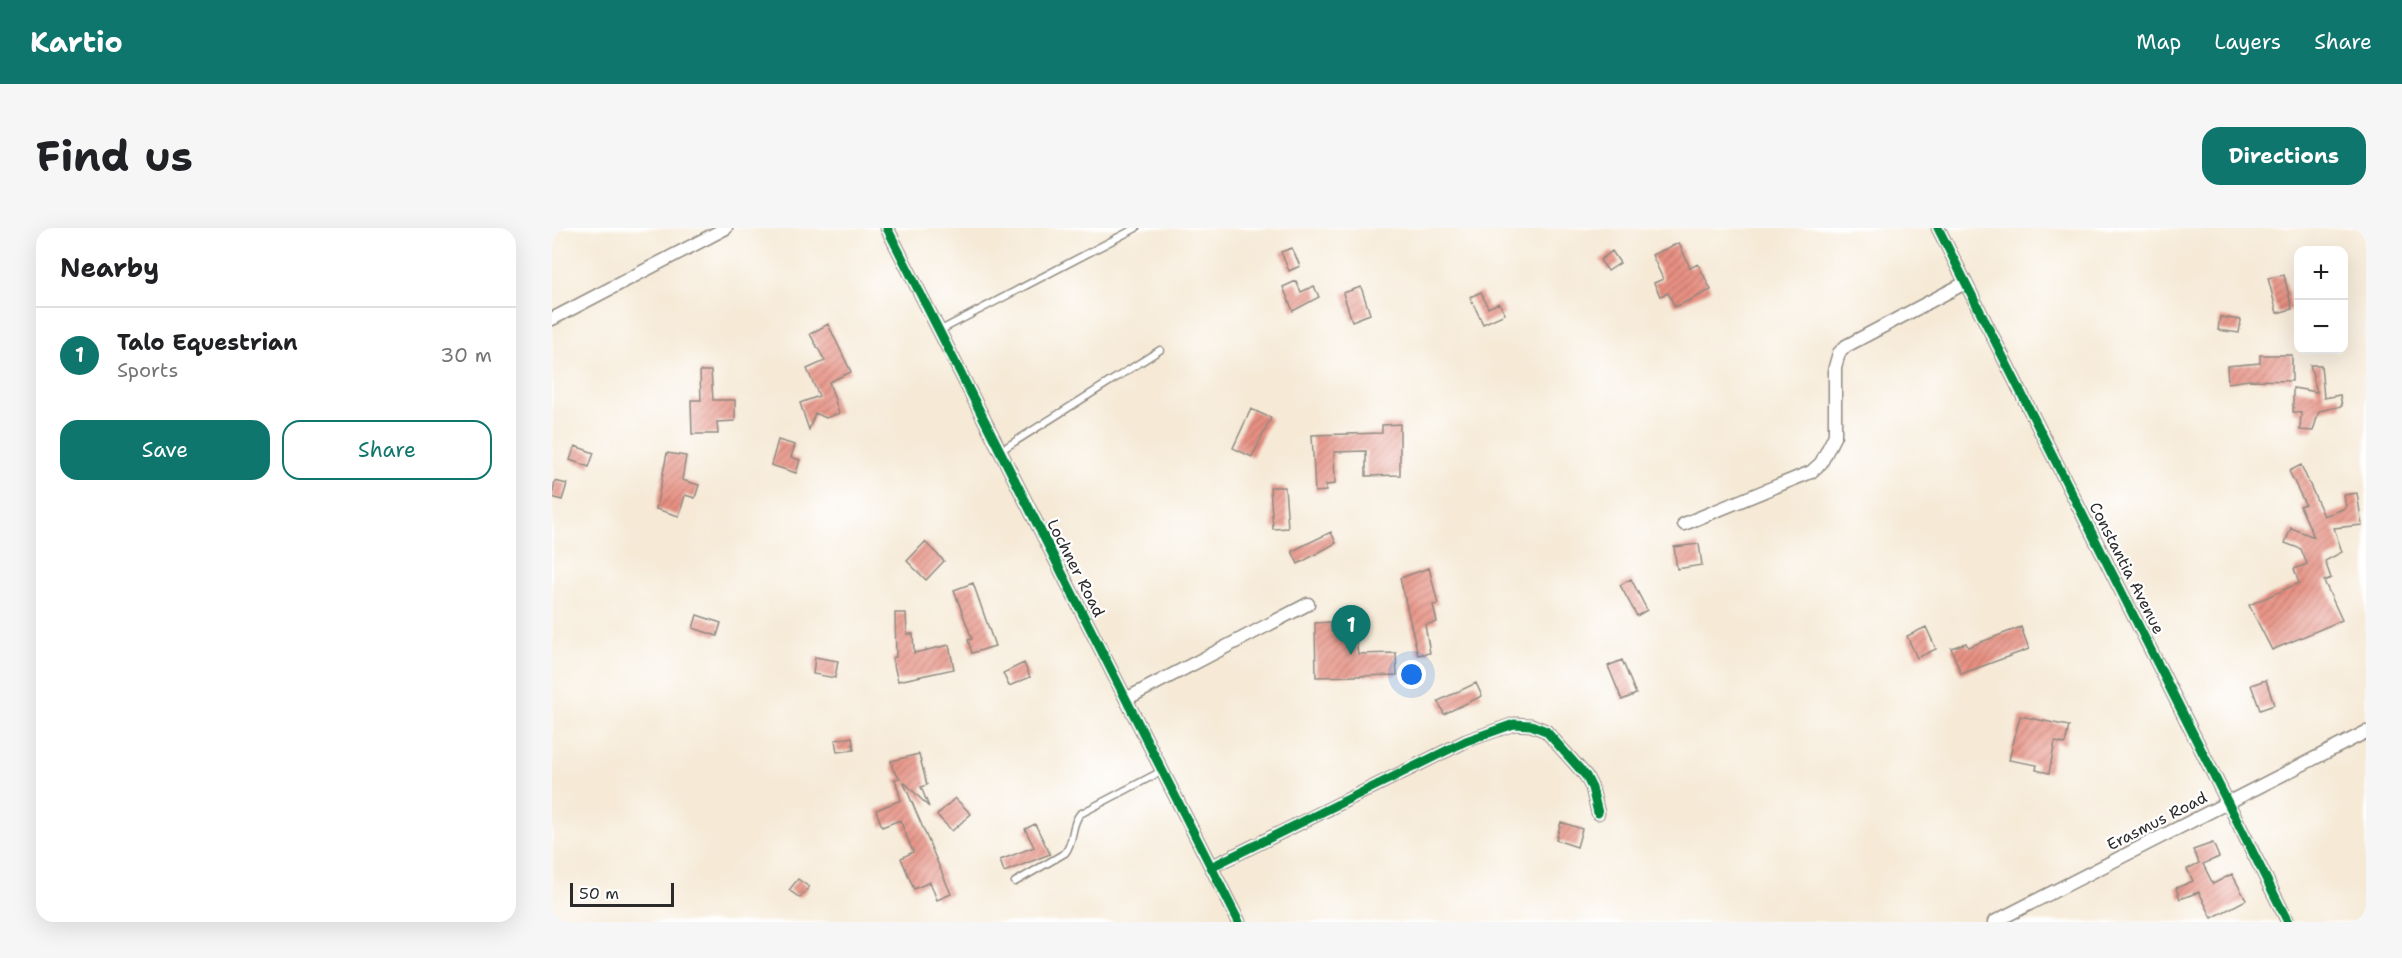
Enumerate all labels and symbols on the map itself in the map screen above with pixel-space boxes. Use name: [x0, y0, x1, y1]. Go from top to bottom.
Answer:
street label: Constantia Avenue: [2085, 498, 2169, 638]
street label: Lochner Road: [1042, 515, 1110, 621]
pin: 1: [1332, 606, 1370, 655]
your location: [1397, 660, 1426, 689]
street label: Erasmus Road: [2103, 787, 2211, 855]
scale bar: [570, 880, 674, 908]

